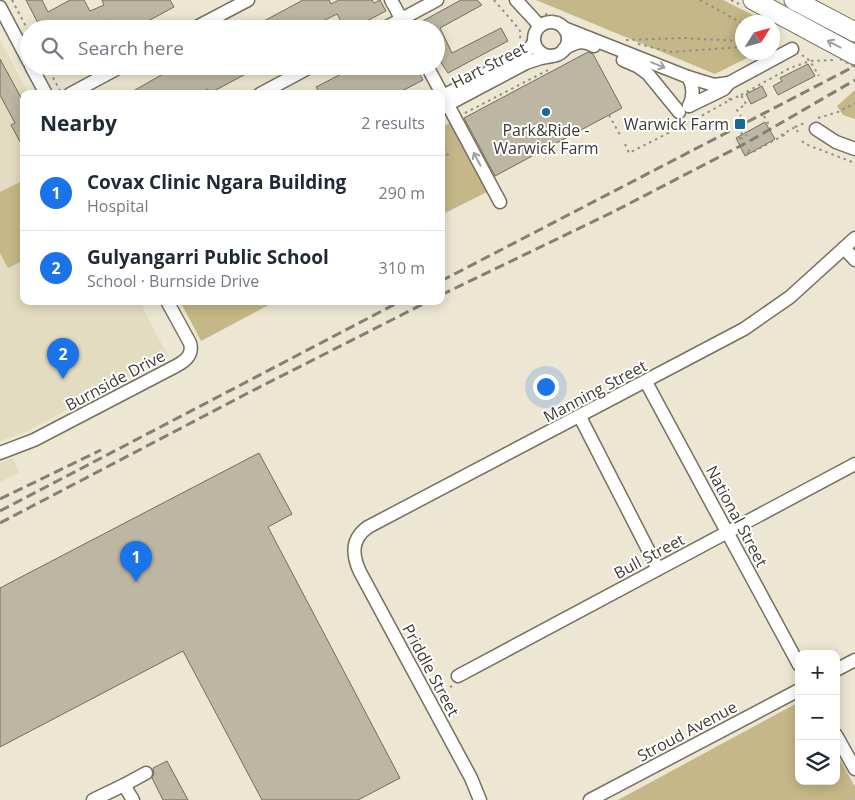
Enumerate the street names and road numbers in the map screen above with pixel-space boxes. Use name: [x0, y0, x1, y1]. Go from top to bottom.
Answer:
street label: Hart Street: [448, 37, 531, 93]
street label: Burnside Drive: [61, 344, 169, 416]
street label: Manning Street: [539, 354, 651, 428]
street label: National Street: [701, 461, 773, 571]
street label: Bull Street: [610, 528, 688, 584]
street label: Priddle Street: [397, 620, 465, 720]
street label: Stroud Avenue: [633, 695, 741, 767]

